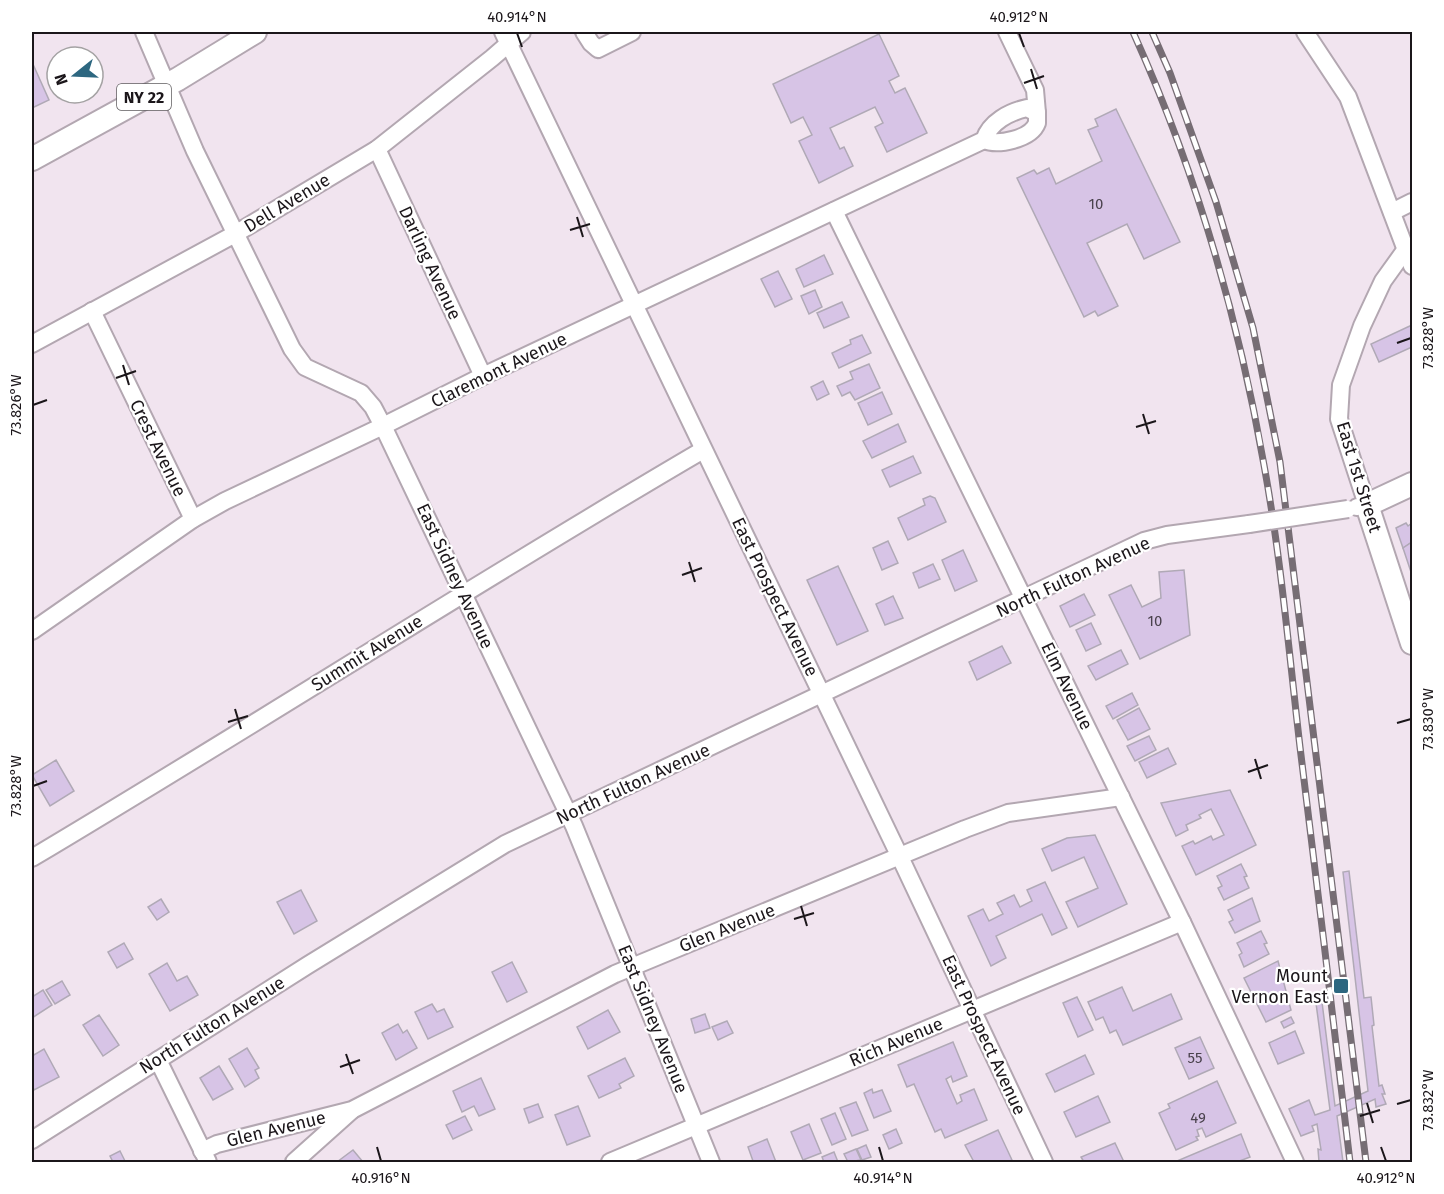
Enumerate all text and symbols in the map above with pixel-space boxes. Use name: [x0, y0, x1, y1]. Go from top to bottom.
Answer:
text: 40.914°N: [487, 8, 547, 26]
text: 40.912°N: [989, 8, 1049, 26]
north arrow: [45, 45, 105, 105]
text: N: [51, 72, 72, 87]
road number: NY 22: [117, 84, 171, 110]
street label: Dell Avenue: [240, 169, 334, 237]
house number: 10: [1089, 195, 1103, 213]
street label: Darling Avenue: [394, 203, 466, 323]
text: 73.828°W: [1419, 307, 1437, 369]
street label: Claremont Avenue: [427, 328, 571, 412]
text: 73.826°W: [7, 374, 25, 436]
street label: Crest Avenue: [125, 396, 191, 500]
street label: East 1st Street: [1332, 419, 1386, 536]
street label: East Sidney Avenue: [412, 500, 498, 652]
street label: East Prospect Avenue: [727, 514, 823, 680]
street label: North Fulton Avenue: [993, 532, 1153, 622]
street label: Summit Avenue: [307, 610, 427, 696]
house number: 10: [1148, 612, 1162, 630]
street label: Elm Avenue: [1036, 639, 1098, 733]
text: 73.830°W: [1419, 687, 1437, 750]
street label: North Fulton Avenue: [553, 739, 713, 829]
text: 73.828°W: [7, 755, 25, 817]
street label: Glen Avenue: [676, 899, 778, 957]
street label: East Sidney Avenue: [613, 942, 693, 1096]
street label: East Prospect Avenue: [937, 951, 1031, 1119]
place label: Mount Vernon East: [1231, 965, 1329, 1008]
street label: North Fulton Avenue: [135, 971, 289, 1079]
marker: Mount Vernon East: [1332, 977, 1350, 995]
street label: Rich Avenue: [846, 1012, 946, 1072]
house number: 55: [1188, 1049, 1202, 1067]
text: 73.832°W: [1419, 1069, 1437, 1130]
street label: Glen Avenue: [224, 1106, 328, 1152]
house number: 49: [1190, 1109, 1206, 1127]
text: 40.916°N: [351, 1169, 411, 1187]
text: 40.914°N: [853, 1169, 913, 1187]
text: 40.912°N: [1356, 1169, 1416, 1187]

